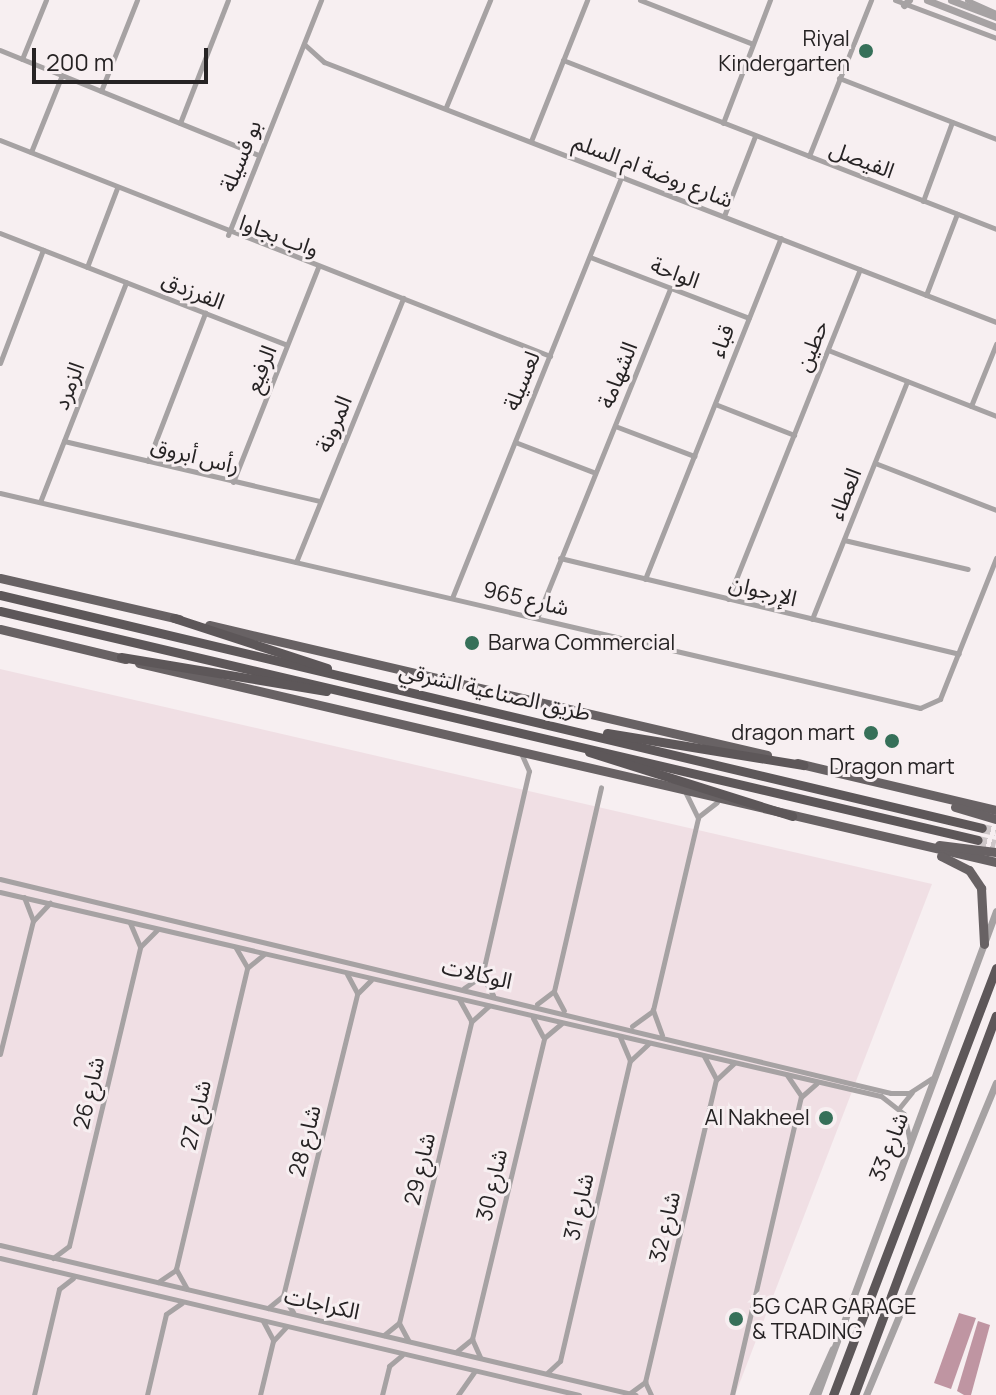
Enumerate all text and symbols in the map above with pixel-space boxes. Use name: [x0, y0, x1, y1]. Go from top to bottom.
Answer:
place label: Riyal Kindergarten: [718, 25, 850, 76]
scale bar: [36, 32, 212, 82]
marker: Riyal Kindergarten: [857, 42, 875, 60]
text: 200 m: [46, 45, 114, 78]
street label: بو فسيلة: [215, 116, 267, 196]
street label: شارع روضة ام السلم: [569, 128, 737, 214]
street label: الفيصل: [826, 136, 898, 184]
street label: واب بجاوا: [236, 209, 322, 263]
street label: الواحة: [647, 252, 703, 294]
street label: الفرزدق: [158, 266, 228, 316]
street label: حطين: [790, 317, 834, 375]
street label: قباء: [704, 321, 740, 361]
street label: الشهامة: [593, 338, 643, 412]
street label: الرفيع: [240, 341, 282, 397]
street label: لعسيلة: [498, 348, 546, 414]
street label: الزمرد: [48, 358, 90, 414]
street label: المرونة: [310, 392, 358, 456]
street label: رأس أبروق: [148, 432, 242, 480]
street label: العطاء: [823, 464, 867, 524]
street label: الإرجوان: [726, 570, 800, 612]
street label: شارع 965: [481, 576, 571, 622]
place label: Barwa Commercial: [488, 630, 675, 656]
marker: Barwa Commercial: [463, 634, 481, 652]
street label: طريق الصناعية الشرقي: [397, 657, 593, 727]
place label: dragon mart: [731, 720, 855, 746]
marker: dragon mart: [862, 724, 880, 742]
marker: Dragon mart: [883, 732, 901, 750]
place label: Dragon mart: [829, 754, 955, 780]
street label: الوكالات: [439, 953, 515, 995]
street label: شارع 26: [68, 1054, 110, 1132]
street label: شارع 27: [175, 1078, 217, 1152]
street label: شارع 28: [283, 1103, 327, 1179]
place label: Al Nakheel: [704, 1105, 810, 1131]
marker: Al Nakheel: [817, 1109, 835, 1127]
street label: شارع 33: [864, 1109, 914, 1185]
street label: شارع 29: [399, 1130, 441, 1208]
street label: شارع 30: [471, 1147, 513, 1223]
street label: شارع 31: [558, 1171, 600, 1243]
street label: شارع 32: [644, 1189, 686, 1265]
street label: الكراجات: [282, 1283, 362, 1325]
place label: 5G CAR GARAGE & TRADING: [752, 1293, 917, 1344]
marker: 5G CAR GARAGE & TRADING: [727, 1310, 745, 1328]

